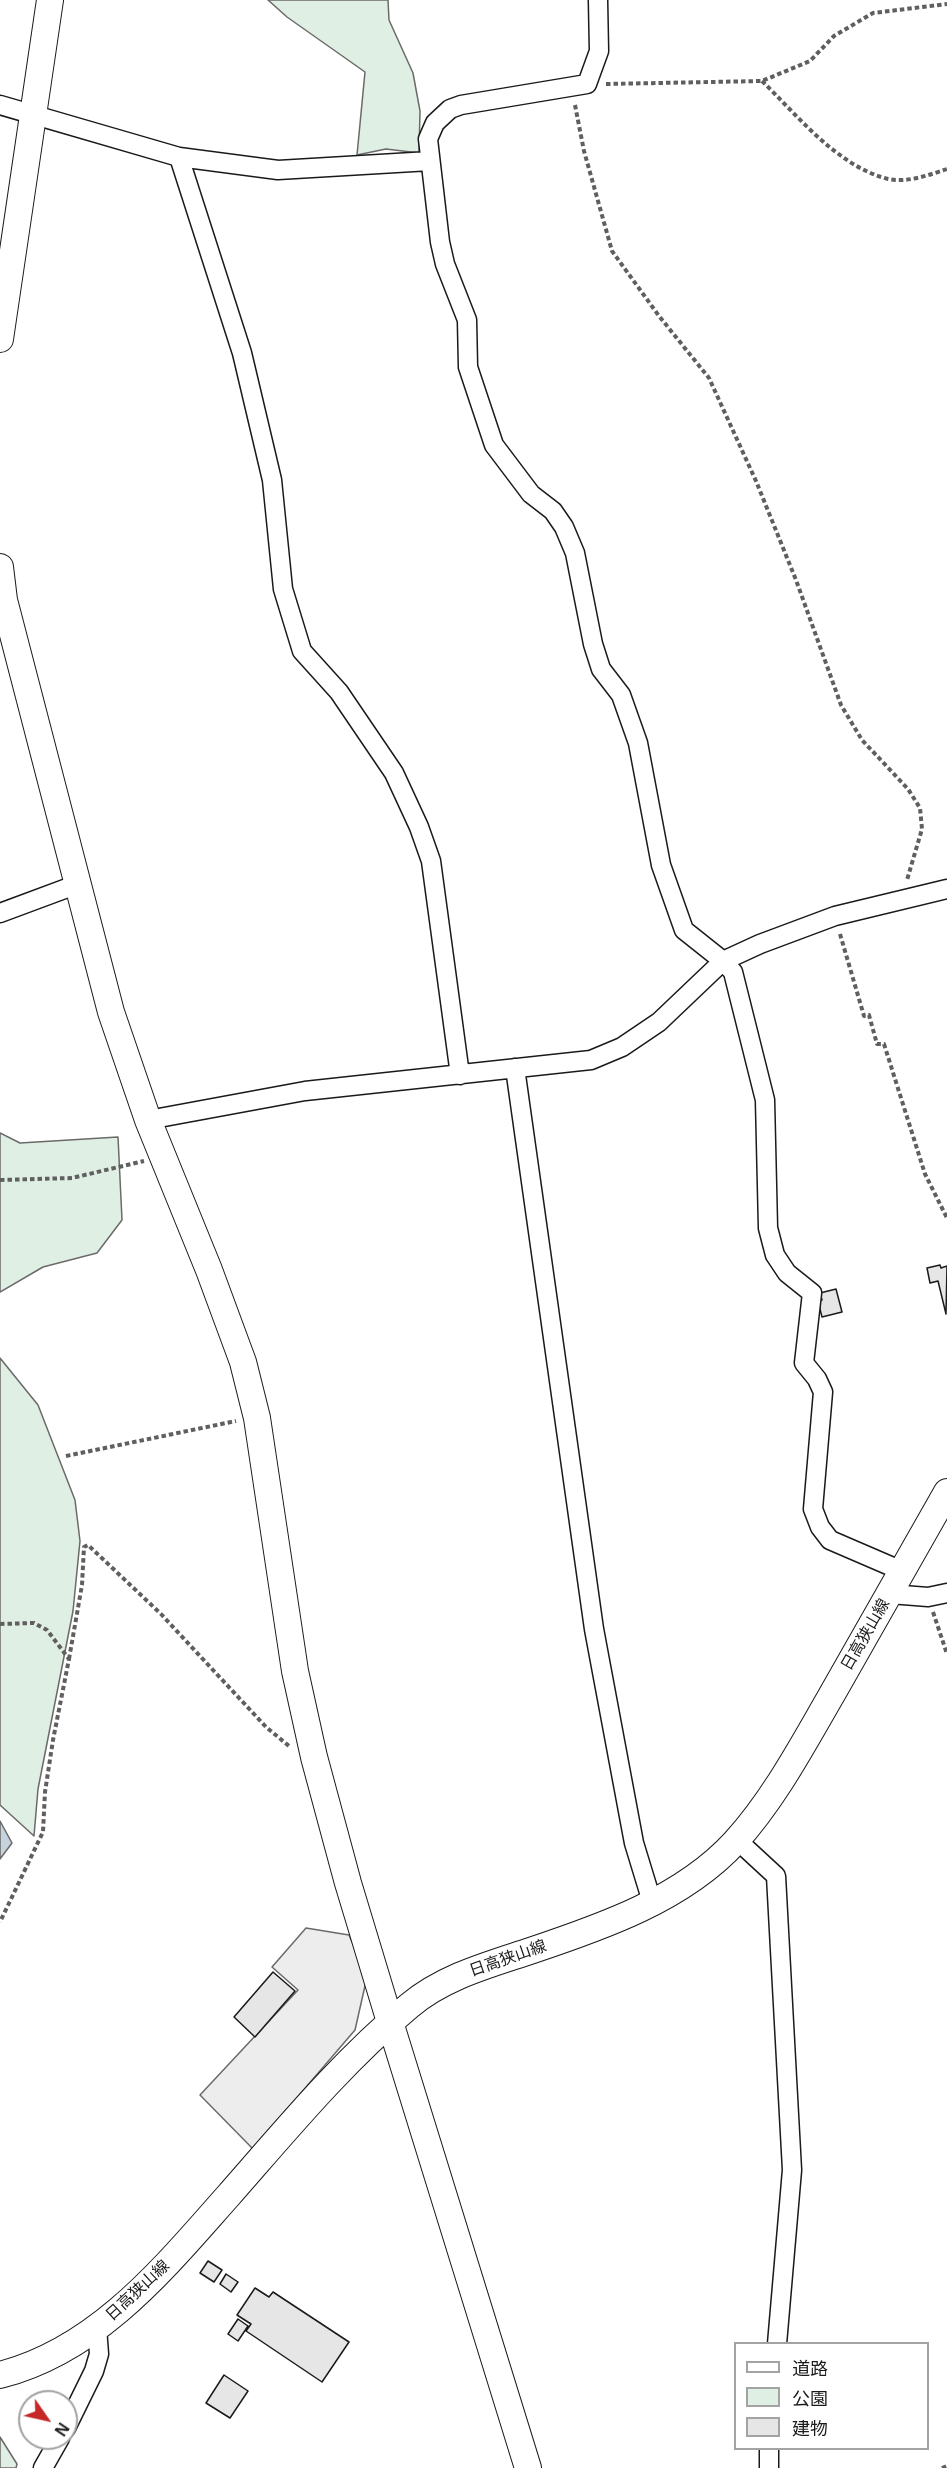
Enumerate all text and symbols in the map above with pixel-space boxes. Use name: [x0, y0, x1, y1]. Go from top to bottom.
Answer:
street label: 日高狭山線: [838, 1596, 894, 1674]
street label: 日高狭山線: [467, 1937, 549, 1981]
street label: 日高狭山線: [102, 2257, 174, 2325]
legend: [734, 2342, 929, 2450]
text: 道路: [792, 2359, 828, 2379]
text: 公園: [792, 2389, 828, 2409]
north arrow: [18, 2390, 78, 2450]
text: 建物: [792, 2419, 828, 2439]
text: N: [51, 2420, 72, 2439]

